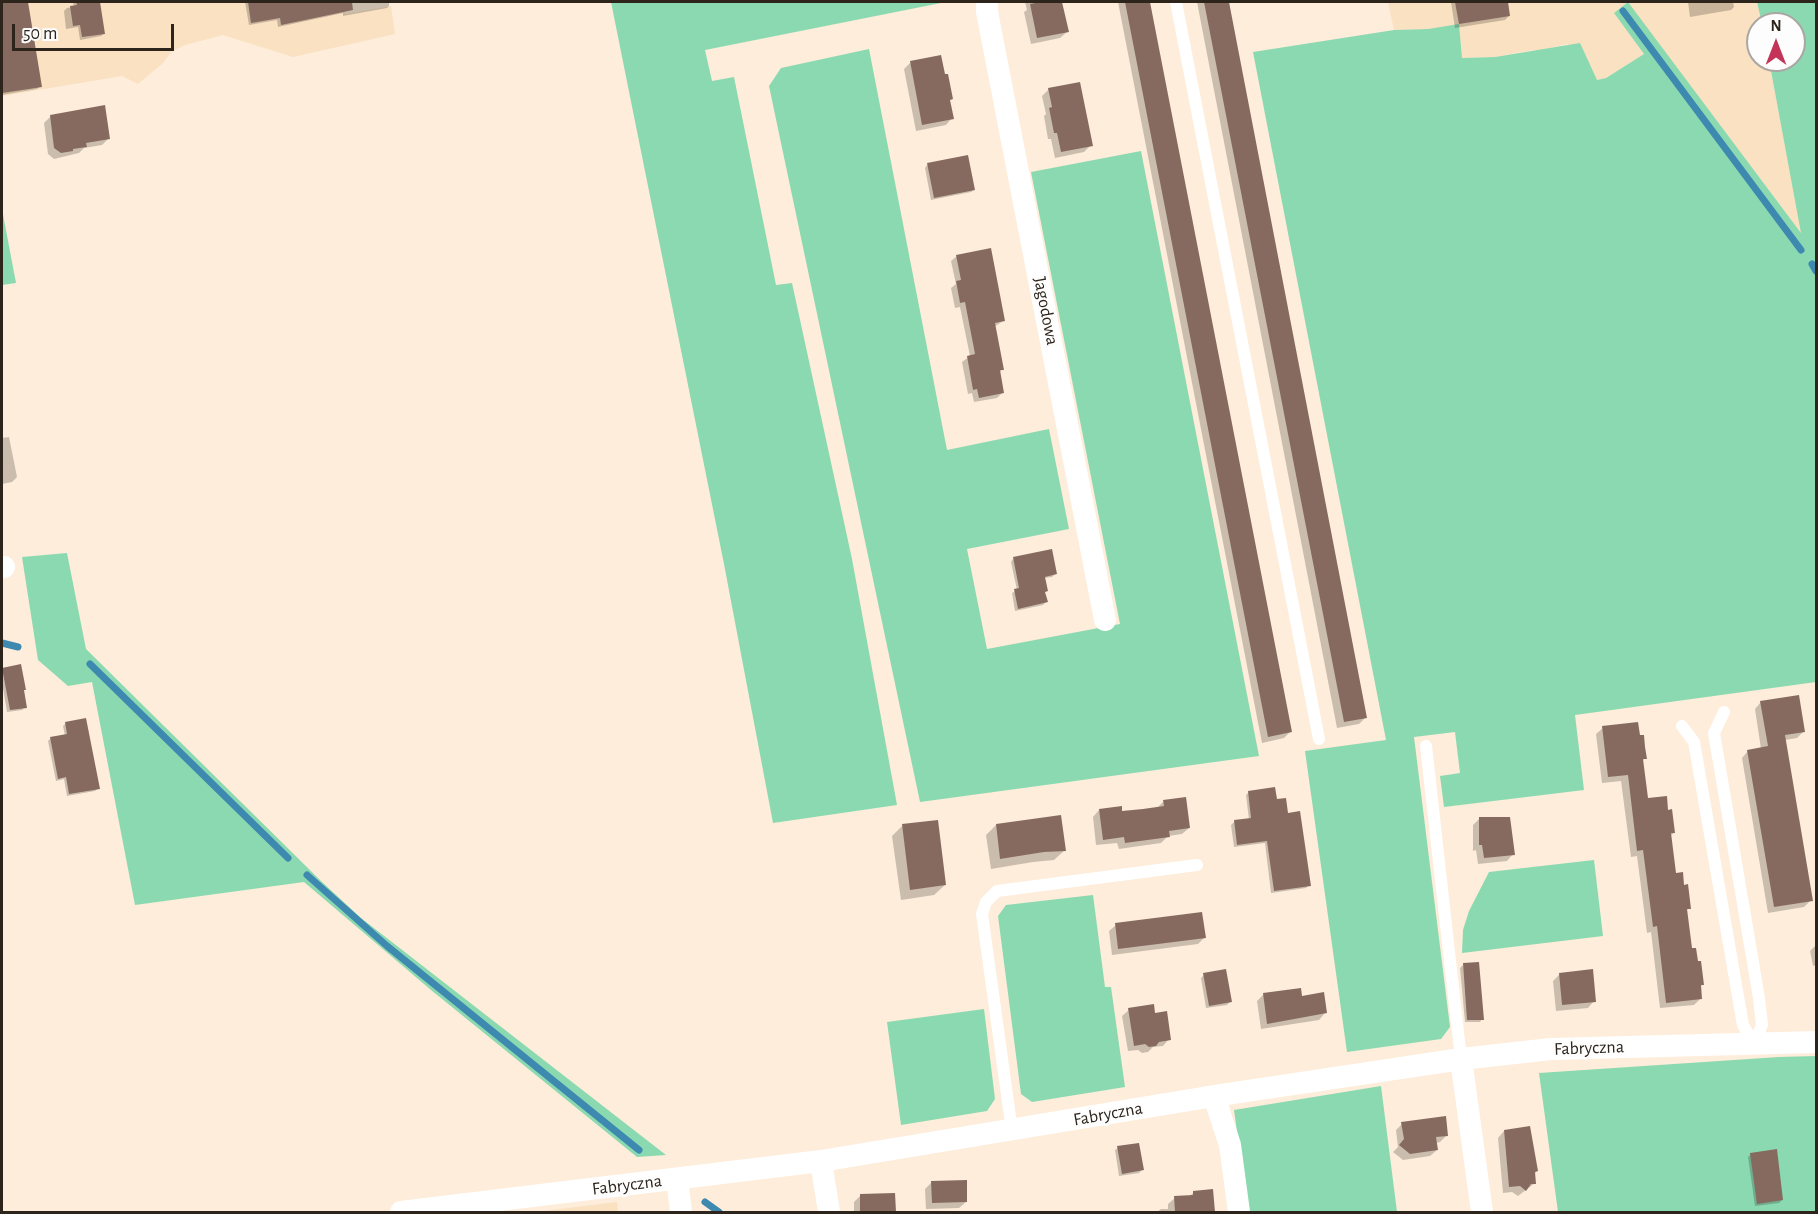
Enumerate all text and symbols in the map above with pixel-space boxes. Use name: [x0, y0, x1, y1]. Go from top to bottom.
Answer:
scale bar: [15, 12, 177, 50]
north arrow: [1746, 12, 1806, 72]
text: N: [1770, 18, 1782, 34]
text: 50 m: [23, 25, 57, 43]
street label: Jagodowa: [1029, 275, 1063, 347]
street label: Fabryczna: [1554, 1036, 1624, 1060]
street label: Fabryczna: [1072, 1097, 1144, 1131]
street label: Fabryczna: [591, 1170, 663, 1200]

